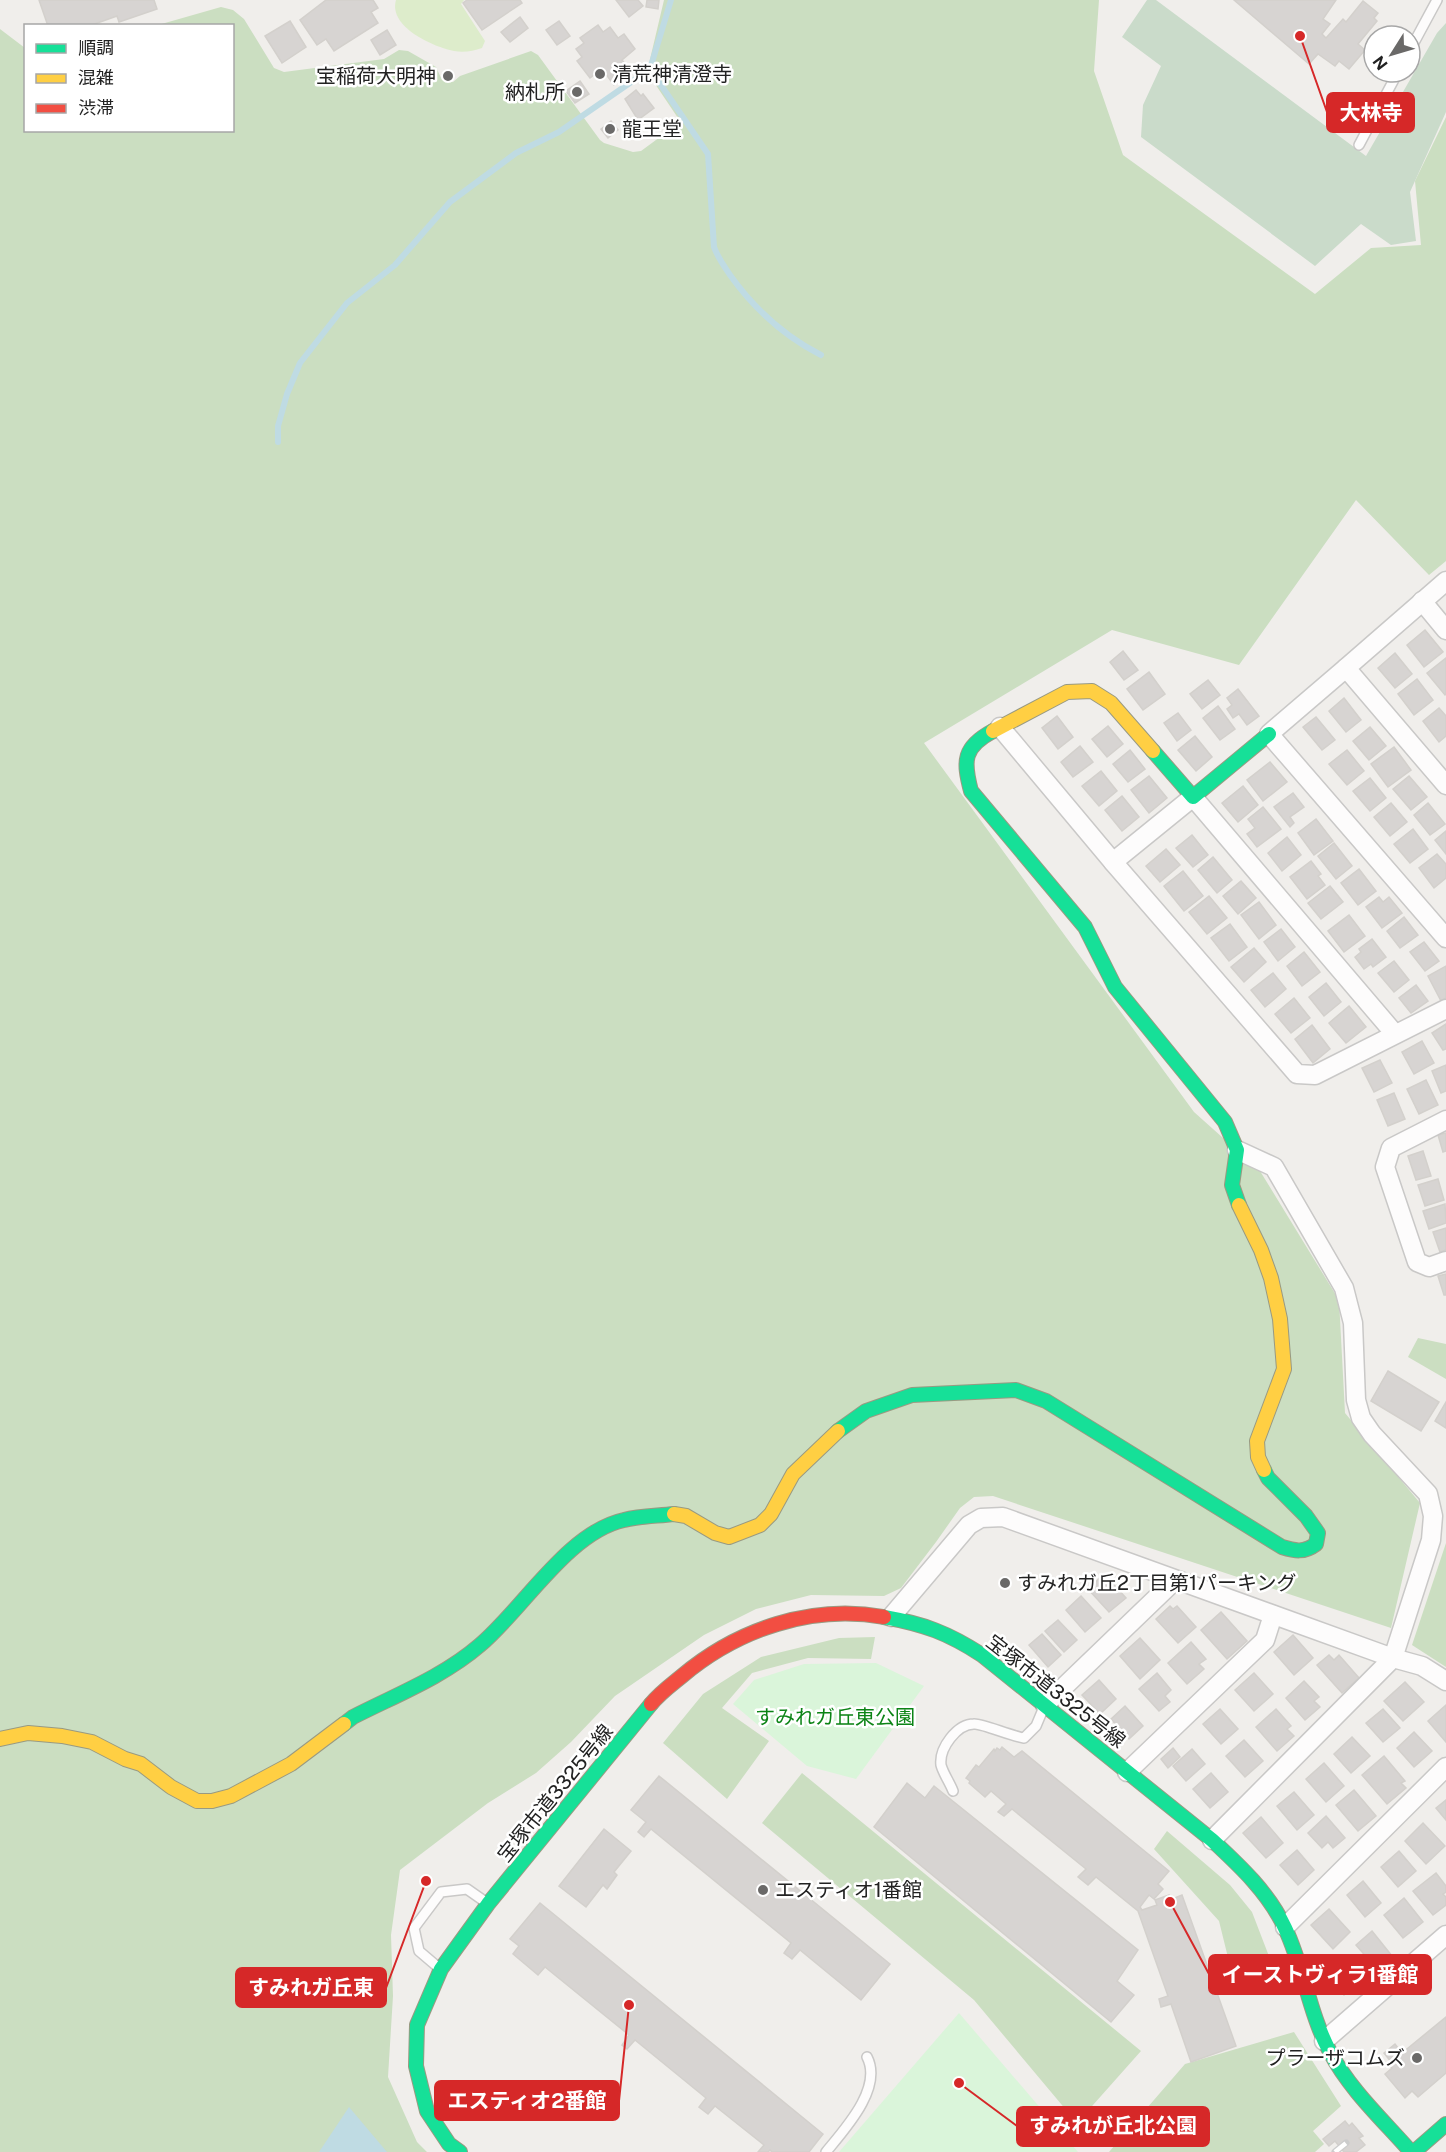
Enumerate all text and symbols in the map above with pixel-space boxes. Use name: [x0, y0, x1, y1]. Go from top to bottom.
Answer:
legend: [24, 24, 234, 132]
north arrow: [1362, 24, 1422, 84]
text: 順調: [78, 37, 114, 58]
text: N: [1369, 52, 1392, 73]
place label: 清荒神清澄寺: [612, 62, 732, 86]
place label: 宝稲荷大明神: [316, 64, 436, 88]
text: 混雑: [78, 67, 114, 88]
marker: 清荒神清澄寺: [593, 67, 607, 81]
marker: 宝稲荷大明神: [441, 69, 455, 83]
place label: 納札所: [505, 80, 565, 104]
marker: 納札所: [570, 85, 584, 99]
callout: 大林寺: [1327, 93, 1414, 132]
text: 渋滞: [78, 97, 114, 118]
text: 大林寺: [1340, 100, 1403, 125]
place label: 龍王堂: [622, 117, 682, 141]
marker: 龍王堂: [603, 122, 617, 136]
place label: すみれガ丘2丁目第1パーキング: [1017, 1571, 1296, 1595]
marker: すみれガ丘2丁目第1パーキング: [998, 1576, 1012, 1590]
street label: 宝塚市道3325号線: [982, 1629, 1130, 1753]
park label: すみれガ丘東公園: [755, 1705, 915, 1729]
street label: 宝塚市道3325号線: [492, 1719, 618, 1867]
place label: エスティオ1番館: [775, 1878, 922, 1902]
marker: エスティオ1番館: [756, 1883, 770, 1897]
callout: イーストヴィラ1番館: [1209, 1955, 1431, 1994]
text: イーストヴィラ1番館: [1222, 1962, 1418, 1987]
callout: すみれガ丘東: [236, 1968, 386, 2007]
text: すみれガ丘東: [248, 1975, 374, 2000]
place label: プラーザコムズ: [1265, 2046, 1405, 2070]
marker: プラーザコムズ: [1410, 2051, 1424, 2065]
callout: エスティオ2番館: [435, 2081, 619, 2120]
text: エスティオ2番館: [447, 2088, 607, 2113]
callout: すみれが丘北公園: [1017, 2107, 1209, 2146]
text: すみれが丘北公園: [1029, 2113, 1197, 2138]

